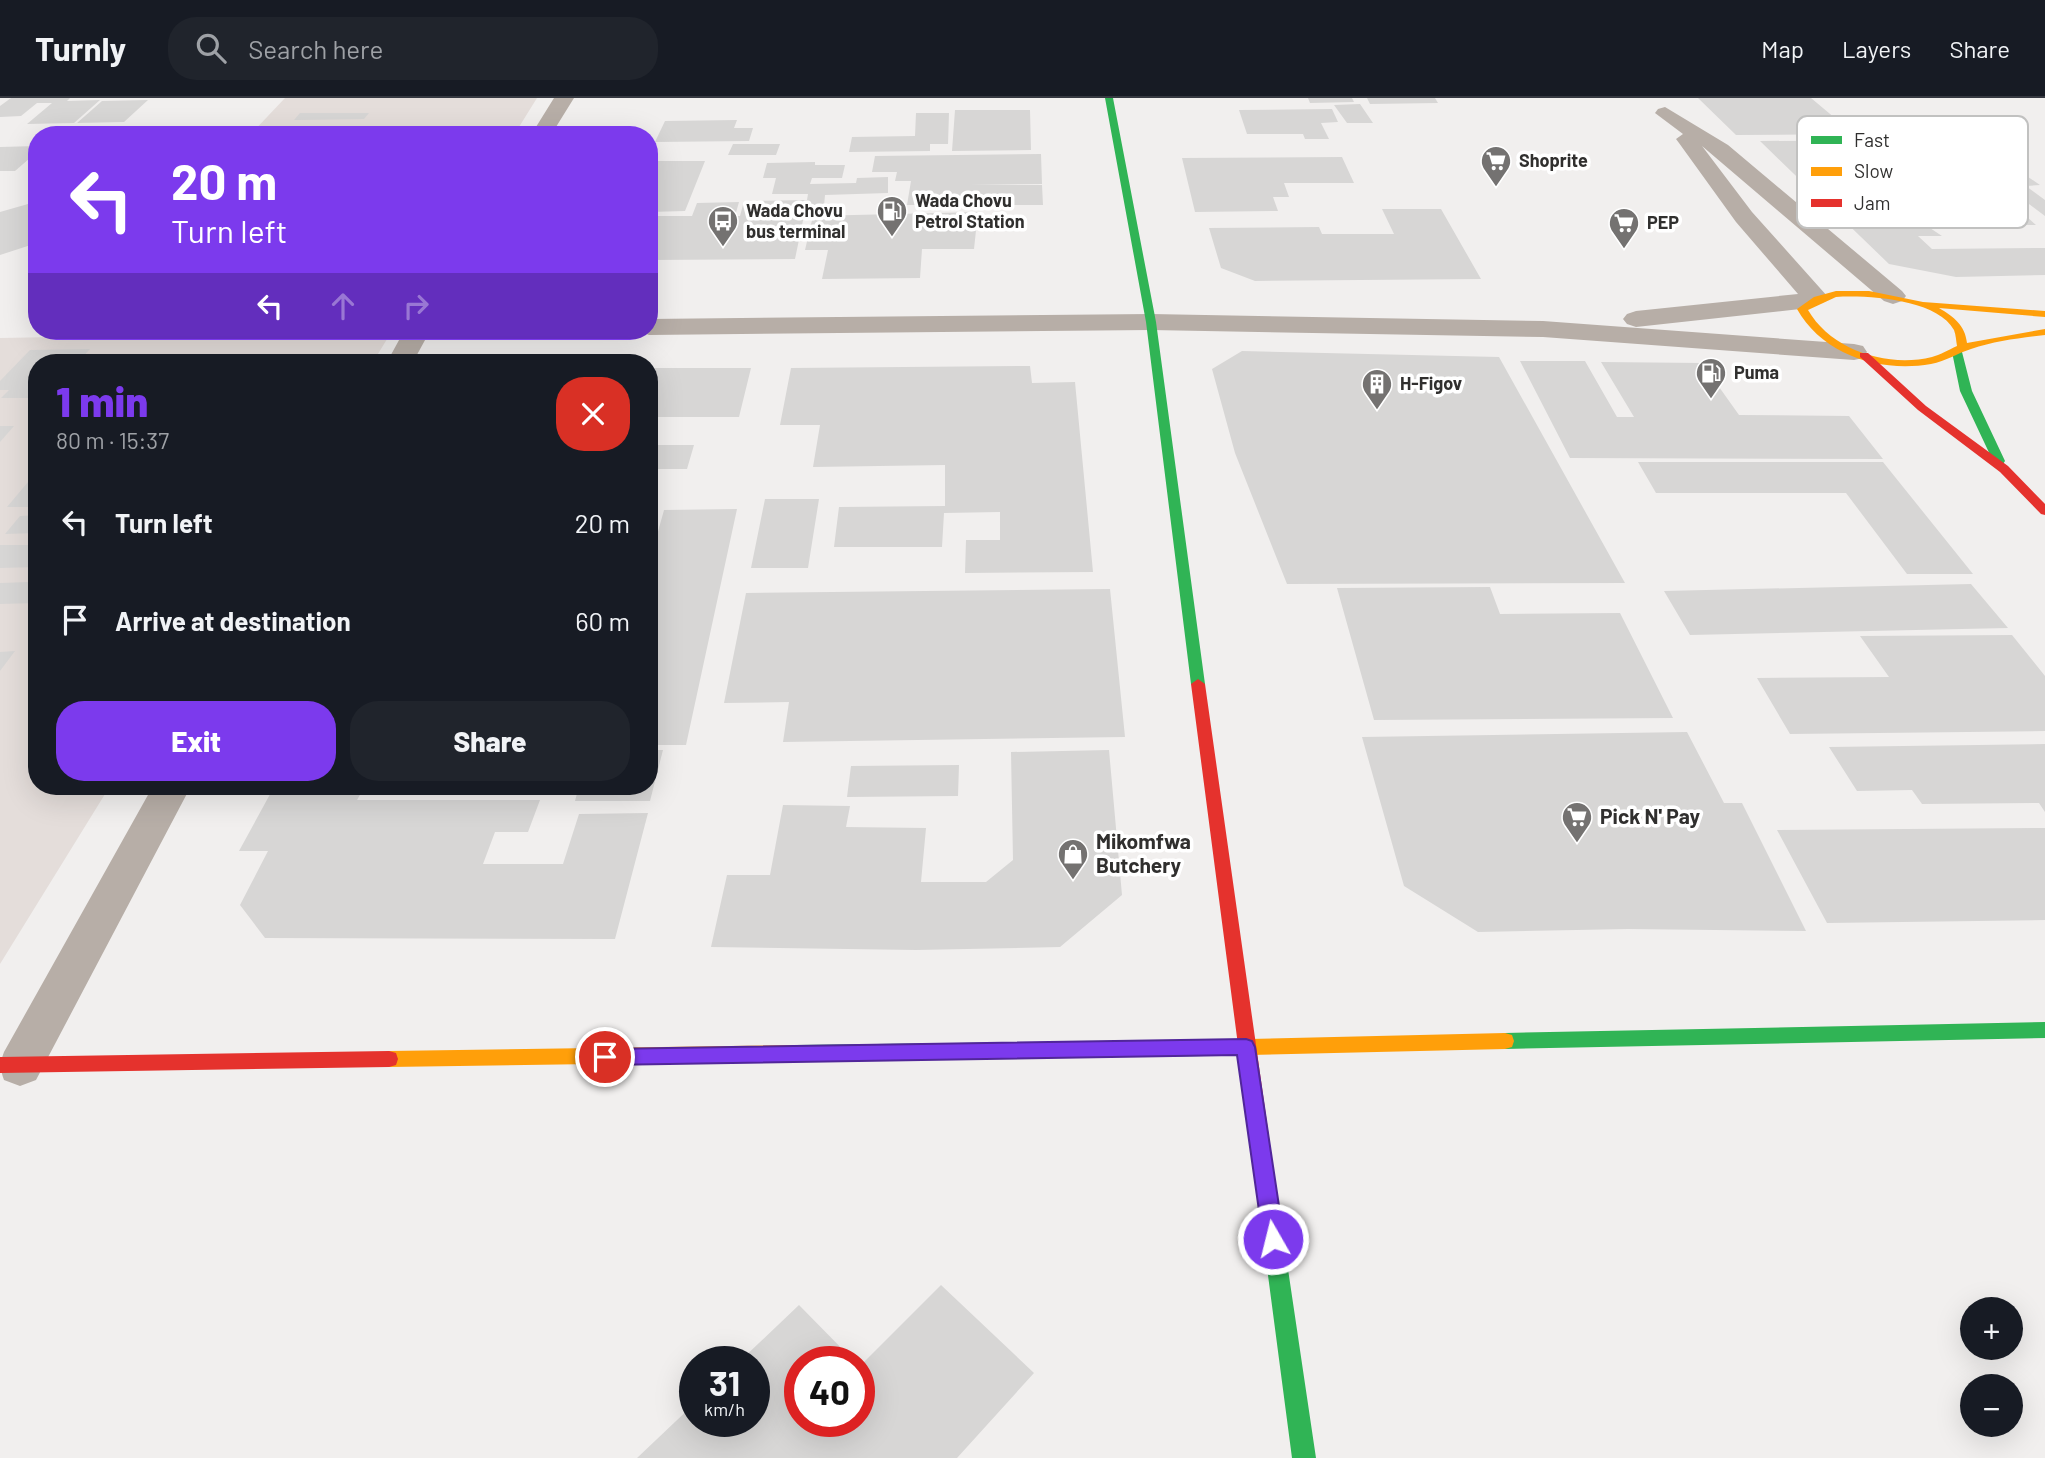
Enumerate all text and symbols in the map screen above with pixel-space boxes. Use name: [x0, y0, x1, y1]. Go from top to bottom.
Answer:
search box: [168, 17, 658, 80]
text: Turnly: [35, 28, 126, 68]
icon: search: [192, 29, 230, 67]
text: Search here: [248, 33, 383, 64]
text: Map: [1761, 34, 1804, 63]
text: Layers: [1842, 34, 1911, 63]
text: Share: [1949, 34, 2010, 63]
legend: [1797, 116, 2028, 228]
text: Fast: [1854, 128, 1890, 151]
supermarket icon: Shoprite: [1479, 144, 1513, 188]
place label: Shoprite: [1519, 149, 1588, 171]
text: 20 m: [171, 151, 277, 210]
icon: left: [56, 154, 147, 245]
text: Slow: [1854, 159, 1893, 182]
place label: Wada Chovu Petrol Station: [915, 189, 1025, 232]
text: Jam: [1854, 191, 1890, 214]
fuel station icon: Wada Chovu Petrol Station: [875, 194, 909, 238]
place label: Wada Chovu bus terminal: [746, 199, 845, 242]
bus stop icon: Wada Chovu bus terminal: [706, 204, 740, 248]
supermarket icon: PEP: [1607, 206, 1641, 250]
text: Turn left: [171, 211, 288, 249]
place label: PEP: [1647, 211, 1679, 233]
icon: left: [251, 287, 289, 325]
icon: ahead: [324, 287, 362, 325]
icon: right: [397, 287, 435, 325]
fuel station icon: Puma: [1694, 356, 1728, 400]
place label: Puma: [1734, 361, 1779, 383]
building icon: H-Figov: [1360, 367, 1394, 411]
place label: H-Figov: [1400, 372, 1462, 394]
text: 1 min: [56, 375, 148, 425]
button: close: [556, 377, 630, 451]
text: 80 m · 15:37: [56, 426, 169, 454]
icon: left: [56, 503, 94, 541]
text: Turn left: [115, 507, 213, 538]
text: 20 m: [575, 507, 630, 538]
icon: arrive: [56, 601, 94, 639]
text: Arrive at destination: [115, 605, 351, 636]
text: 60 m: [575, 605, 630, 636]
button: Exit: [56, 701, 336, 781]
button: Share: [350, 701, 630, 781]
supermarket icon: Pick N' Pay: [1560, 800, 1594, 844]
place label: Pick N' Pay: [1600, 803, 1700, 828]
place label: Mikomfwa Butchery: [1096, 828, 1191, 877]
shop icon: Mikomfwa Butchery: [1056, 837, 1090, 881]
pin: [575, 1027, 635, 1087]
icon: arrive: [586, 1038, 624, 1076]
position arrow: [1236, 1202, 1310, 1276]
map controls: [1960, 1297, 2023, 1437]
button: +: [1960, 1297, 2023, 1360]
speed limit sign: 40: [784, 1346, 875, 1437]
text: 31: [709, 1361, 740, 1403]
button: −: [1960, 1374, 2023, 1437]
text: km/h: [704, 1398, 745, 1420]

